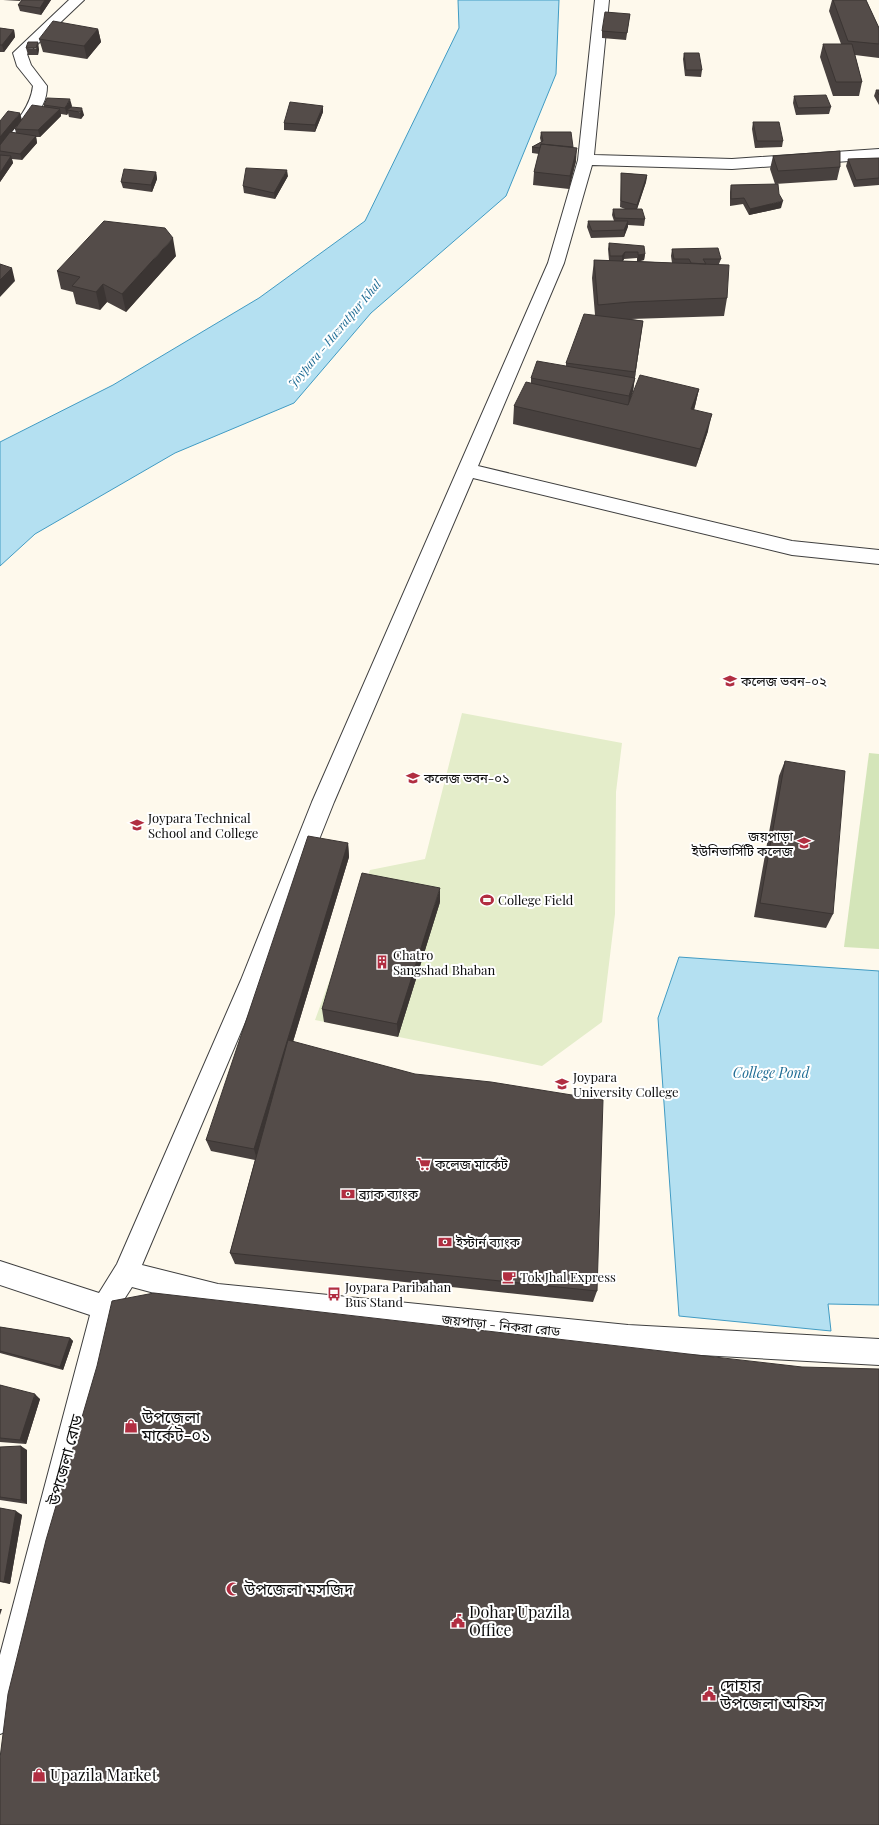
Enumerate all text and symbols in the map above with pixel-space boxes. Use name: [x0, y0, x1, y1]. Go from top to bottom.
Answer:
water label: Joypara - Hazratpur Khal: [284, 276, 385, 391]
place label: কলেজ ভবন-০২: [740, 672, 827, 689]
school or university icon: কলেজ ভবন-০২: [722, 673, 738, 689]
place label: কলেজ ভবন-০১: [423, 769, 510, 786]
school or university icon: কলেজ ভবন-০১: [405, 770, 421, 786]
place label: Joypara Technical School and College: [147, 809, 259, 841]
school or university icon: Joypara Technical School and College: [129, 817, 145, 833]
place label: জয়পাড়া ইউনিভার্সিটি কলেজ: [691, 827, 794, 859]
school or university icon: জয়পাড়া ইউনিভার্সিটি কলেজ: [796, 835, 812, 851]
place label: College Field: [498, 891, 574, 908]
sports icon: College Field: [479, 892, 495, 908]
place label: Chatro Sangshad Bhaban: [393, 946, 496, 978]
building icon: Chatro Sangshad Bhaban: [374, 954, 390, 970]
water label: College Pond: [733, 1063, 810, 1082]
place label: Joypara University College: [572, 1068, 679, 1100]
school or university icon: Joypara University College: [554, 1076, 570, 1092]
place label: কলেজ মার্কেট: [434, 1155, 509, 1172]
supermarket icon: কলেজ মার্কেট: [416, 1156, 432, 1172]
place label: ব্র্যাক ব্যাংক: [358, 1185, 419, 1202]
bank icon: ব্র্যাক ব্যাংক: [340, 1186, 356, 1202]
place label: ইস্টার্ন ব্যাংক: [455, 1233, 521, 1250]
bank icon: ইস্টার্ন ব্যাংক: [437, 1234, 453, 1250]
place label: Tok Jhal Express: [520, 1268, 616, 1285]
cafe icon: Tok Jhal Express: [501, 1269, 517, 1285]
place label: Joypara Paribahan Bus Stand: [344, 1278, 451, 1310]
bus stop icon: Joypara Paribahan Bus Stand: [326, 1286, 342, 1302]
street label: জয়পাড়া - নিকরা রোড: [440, 1310, 562, 1339]
place label: উপজেলা মার্কেট-০১: [141, 1406, 210, 1445]
street label: উপজেলা রোড: [42, 1411, 87, 1509]
shop icon: উপজেলা মার্কেট-০১: [123, 1418, 139, 1434]
place label: উপজেলা মসজিদ: [243, 1578, 354, 1599]
mosque icon: উপজেলা মসজিদ: [225, 1581, 241, 1597]
place label: Dohar Upazila Office: [469, 1601, 570, 1640]
public building icon: Dohar Upazila Office: [450, 1613, 466, 1629]
place label: দোহার উপজেলা অফিস: [719, 1674, 825, 1713]
public building icon: দোহার উপজেলা অফিস: [701, 1686, 717, 1702]
place label: Upazila Market: [50, 1764, 158, 1785]
shop icon: Upazila Market: [31, 1767, 47, 1783]

